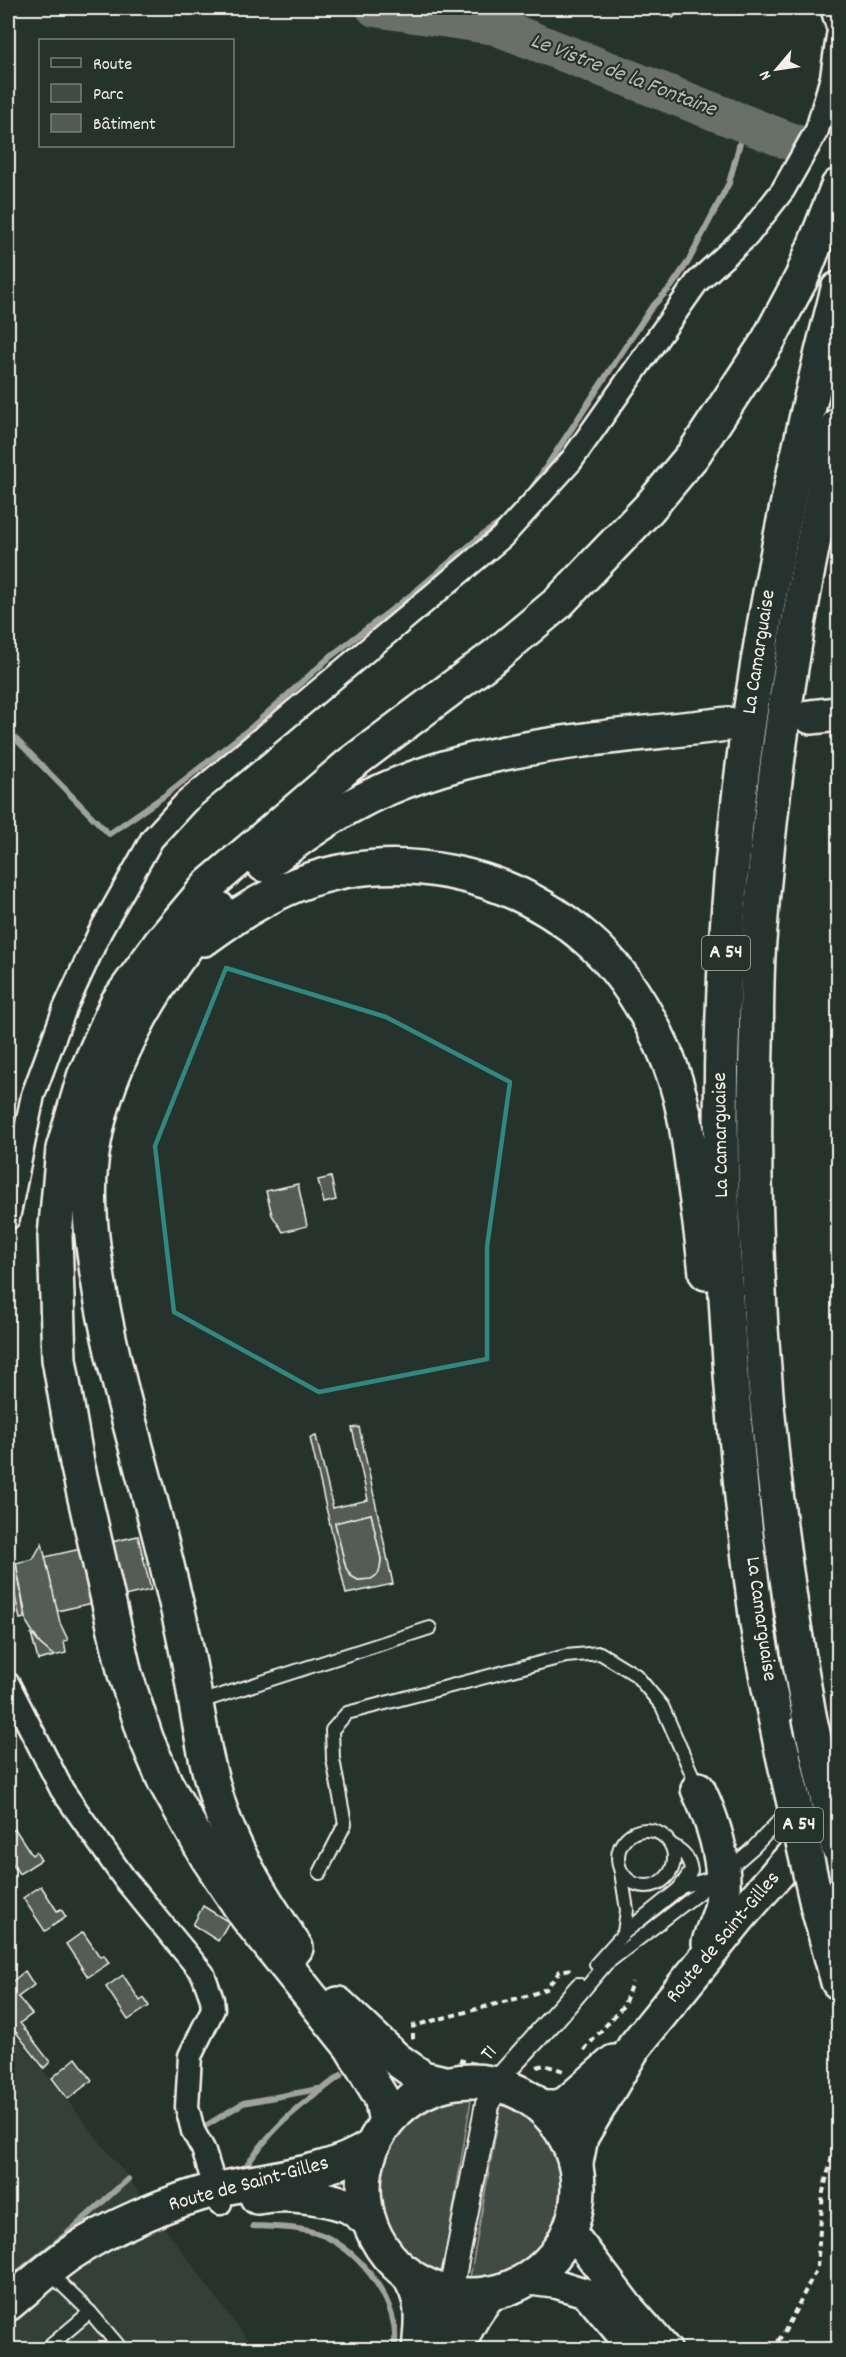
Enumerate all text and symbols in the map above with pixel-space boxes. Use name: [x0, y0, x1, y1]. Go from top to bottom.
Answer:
water label: Le Vistre de la Fontaine: [526, 26, 721, 126]
legend: [39, 39, 234, 147]
north arrow: [747, 39, 807, 99]
text: Route: [93, 53, 132, 78]
text: N: [754, 66, 778, 84]
text: Parc: [93, 83, 124, 108]
text: Bâtiment: [93, 113, 156, 138]
street label: La Camarguaise: [735, 588, 785, 716]
road number: A 54: [702, 936, 750, 970]
street label: La Camarguaise: [706, 1072, 738, 1198]
street label: La Camarguaise: [736, 1555, 784, 1683]
road number: A 54: [775, 1808, 823, 1842]
street label: Route de Saint-Gilles: [660, 1865, 788, 2011]
street label: T1: [474, 2039, 506, 2069]
street label: Route de Saint-Gilles: [166, 2149, 332, 2221]

